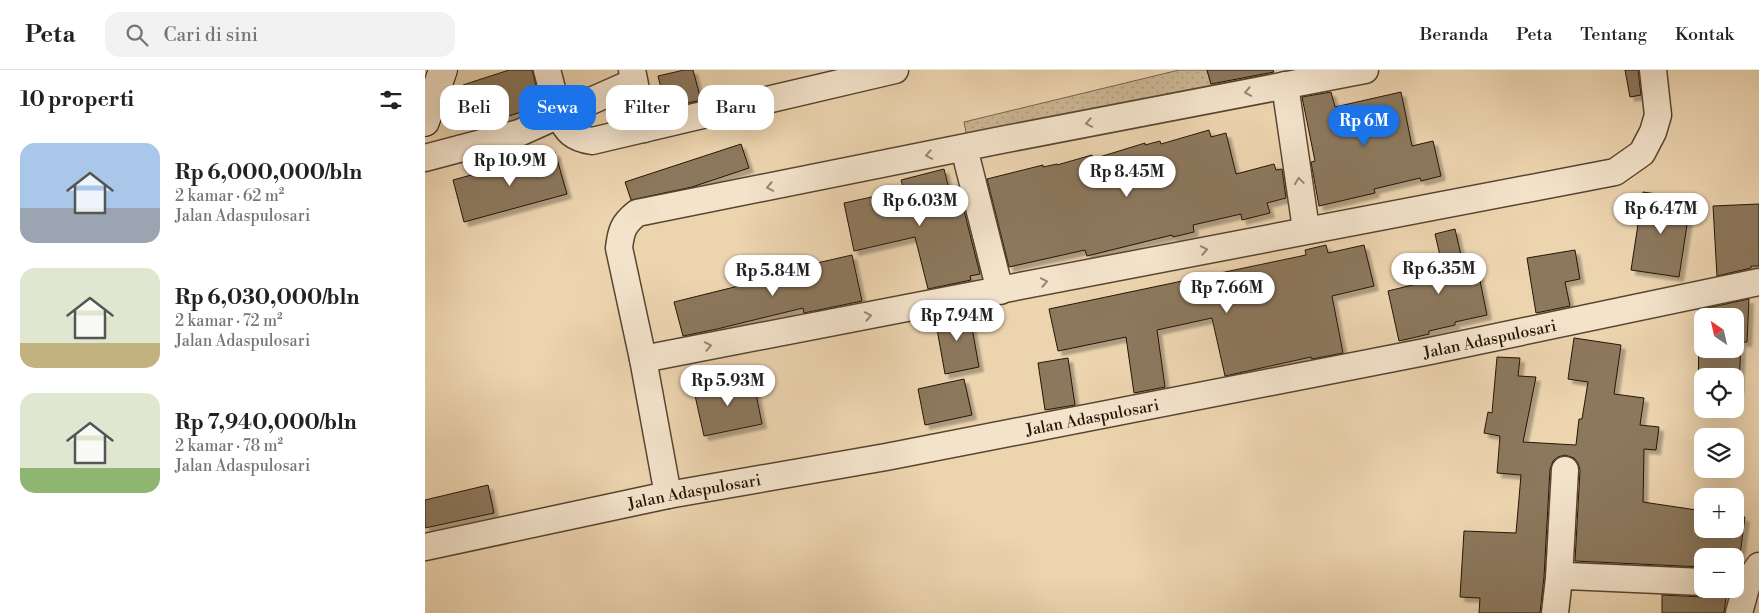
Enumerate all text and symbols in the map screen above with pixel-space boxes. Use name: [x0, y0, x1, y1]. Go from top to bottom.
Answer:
search box: [105, 12, 455, 57]
text: Peta: [25, 20, 75, 50]
icon: search: [123, 21, 151, 49]
text: Cari di sini: [163, 23, 258, 47]
text: Beranda: [1420, 23, 1488, 46]
text: Peta: [1516, 23, 1552, 46]
text: Tentang: [1580, 23, 1647, 46]
text: Kontak: [1675, 23, 1734, 46]
chip: Beli: [440, 85, 509, 130]
chip: Sewa: [519, 85, 596, 130]
chip: Filter: [606, 85, 688, 130]
chip: Baru: [698, 85, 774, 130]
icon: filters: [377, 86, 405, 114]
text: 10 properti: [20, 87, 134, 113]
one-way arrow: [1244, 87, 1253, 97]
pin: Rp 6M: [1329, 104, 1399, 147]
text: Rp 6M: [1339, 111, 1389, 131]
one-way arrow: [1084, 117, 1093, 128]
pin: Rp 10.9M: [458, 144, 562, 187]
one-way arrow: [925, 149, 934, 160]
text: Rp 10.9M: [474, 151, 546, 171]
pin: Rp 8.45M: [1075, 156, 1179, 198]
text: Rp 6,000,000/bln: [175, 160, 362, 186]
text: Rp 8.45M: [1090, 162, 1164, 182]
icon: home: [60, 163, 120, 223]
one-way arrow: [1294, 177, 1305, 185]
one-way arrow: [766, 181, 774, 191]
pin: Rp 6.03M: [868, 184, 972, 227]
text: 2 kamar · 62 m²: [175, 186, 284, 206]
text: Rp 6.03M: [882, 191, 958, 211]
pin: Rp 6.47M: [1609, 192, 1713, 235]
text: Rp 6.47M: [1624, 199, 1698, 219]
text: Jalan Adaspulosari: [175, 206, 310, 226]
one-way arrow: [1199, 245, 1208, 256]
pin: Rp 6.35M: [1387, 252, 1491, 295]
pin: Rp 5.84M: [721, 254, 825, 297]
text: Rp 6.35M: [1402, 259, 1476, 279]
text: Rp 5.84M: [736, 261, 810, 281]
pin: Rp 7.66M: [1175, 272, 1279, 314]
one-way arrow: [1040, 277, 1049, 288]
text: Rp 7.66M: [1191, 278, 1263, 298]
text: Rp 6,030,000/bln: [175, 285, 359, 311]
icon: home: [60, 288, 120, 348]
pin: Rp 7.94M: [905, 300, 1009, 342]
text: Rp 7.94M: [920, 306, 994, 326]
north arrow: [1694, 308, 1744, 358]
map controls: [1694, 308, 1744, 598]
text: 2 kamar · 72 m²: [175, 311, 283, 331]
one-way arrow: [863, 311, 872, 322]
street label: Jalan Adaspulosari: [1421, 316, 1558, 363]
text: Jalan Adaspulosari: [175, 331, 310, 351]
one-way arrow: [704, 342, 712, 352]
pin: Rp 5.93M: [676, 364, 780, 407]
button: locate: [1694, 368, 1744, 418]
text: Rp 5.93M: [691, 371, 765, 391]
street label: Jalan Adaspulosari: [1023, 395, 1161, 441]
text: Rp 7,940,000/bln: [175, 410, 357, 436]
icon: home: [60, 413, 120, 473]
button: layers: [1694, 428, 1744, 478]
text: 2 kamar · 78 m²: [175, 436, 283, 456]
text: Jalan Adaspulosari: [175, 456, 310, 476]
street label: Jalan Adaspulosari: [625, 470, 763, 515]
button: +: [1694, 488, 1744, 538]
button: −: [1694, 548, 1744, 598]

